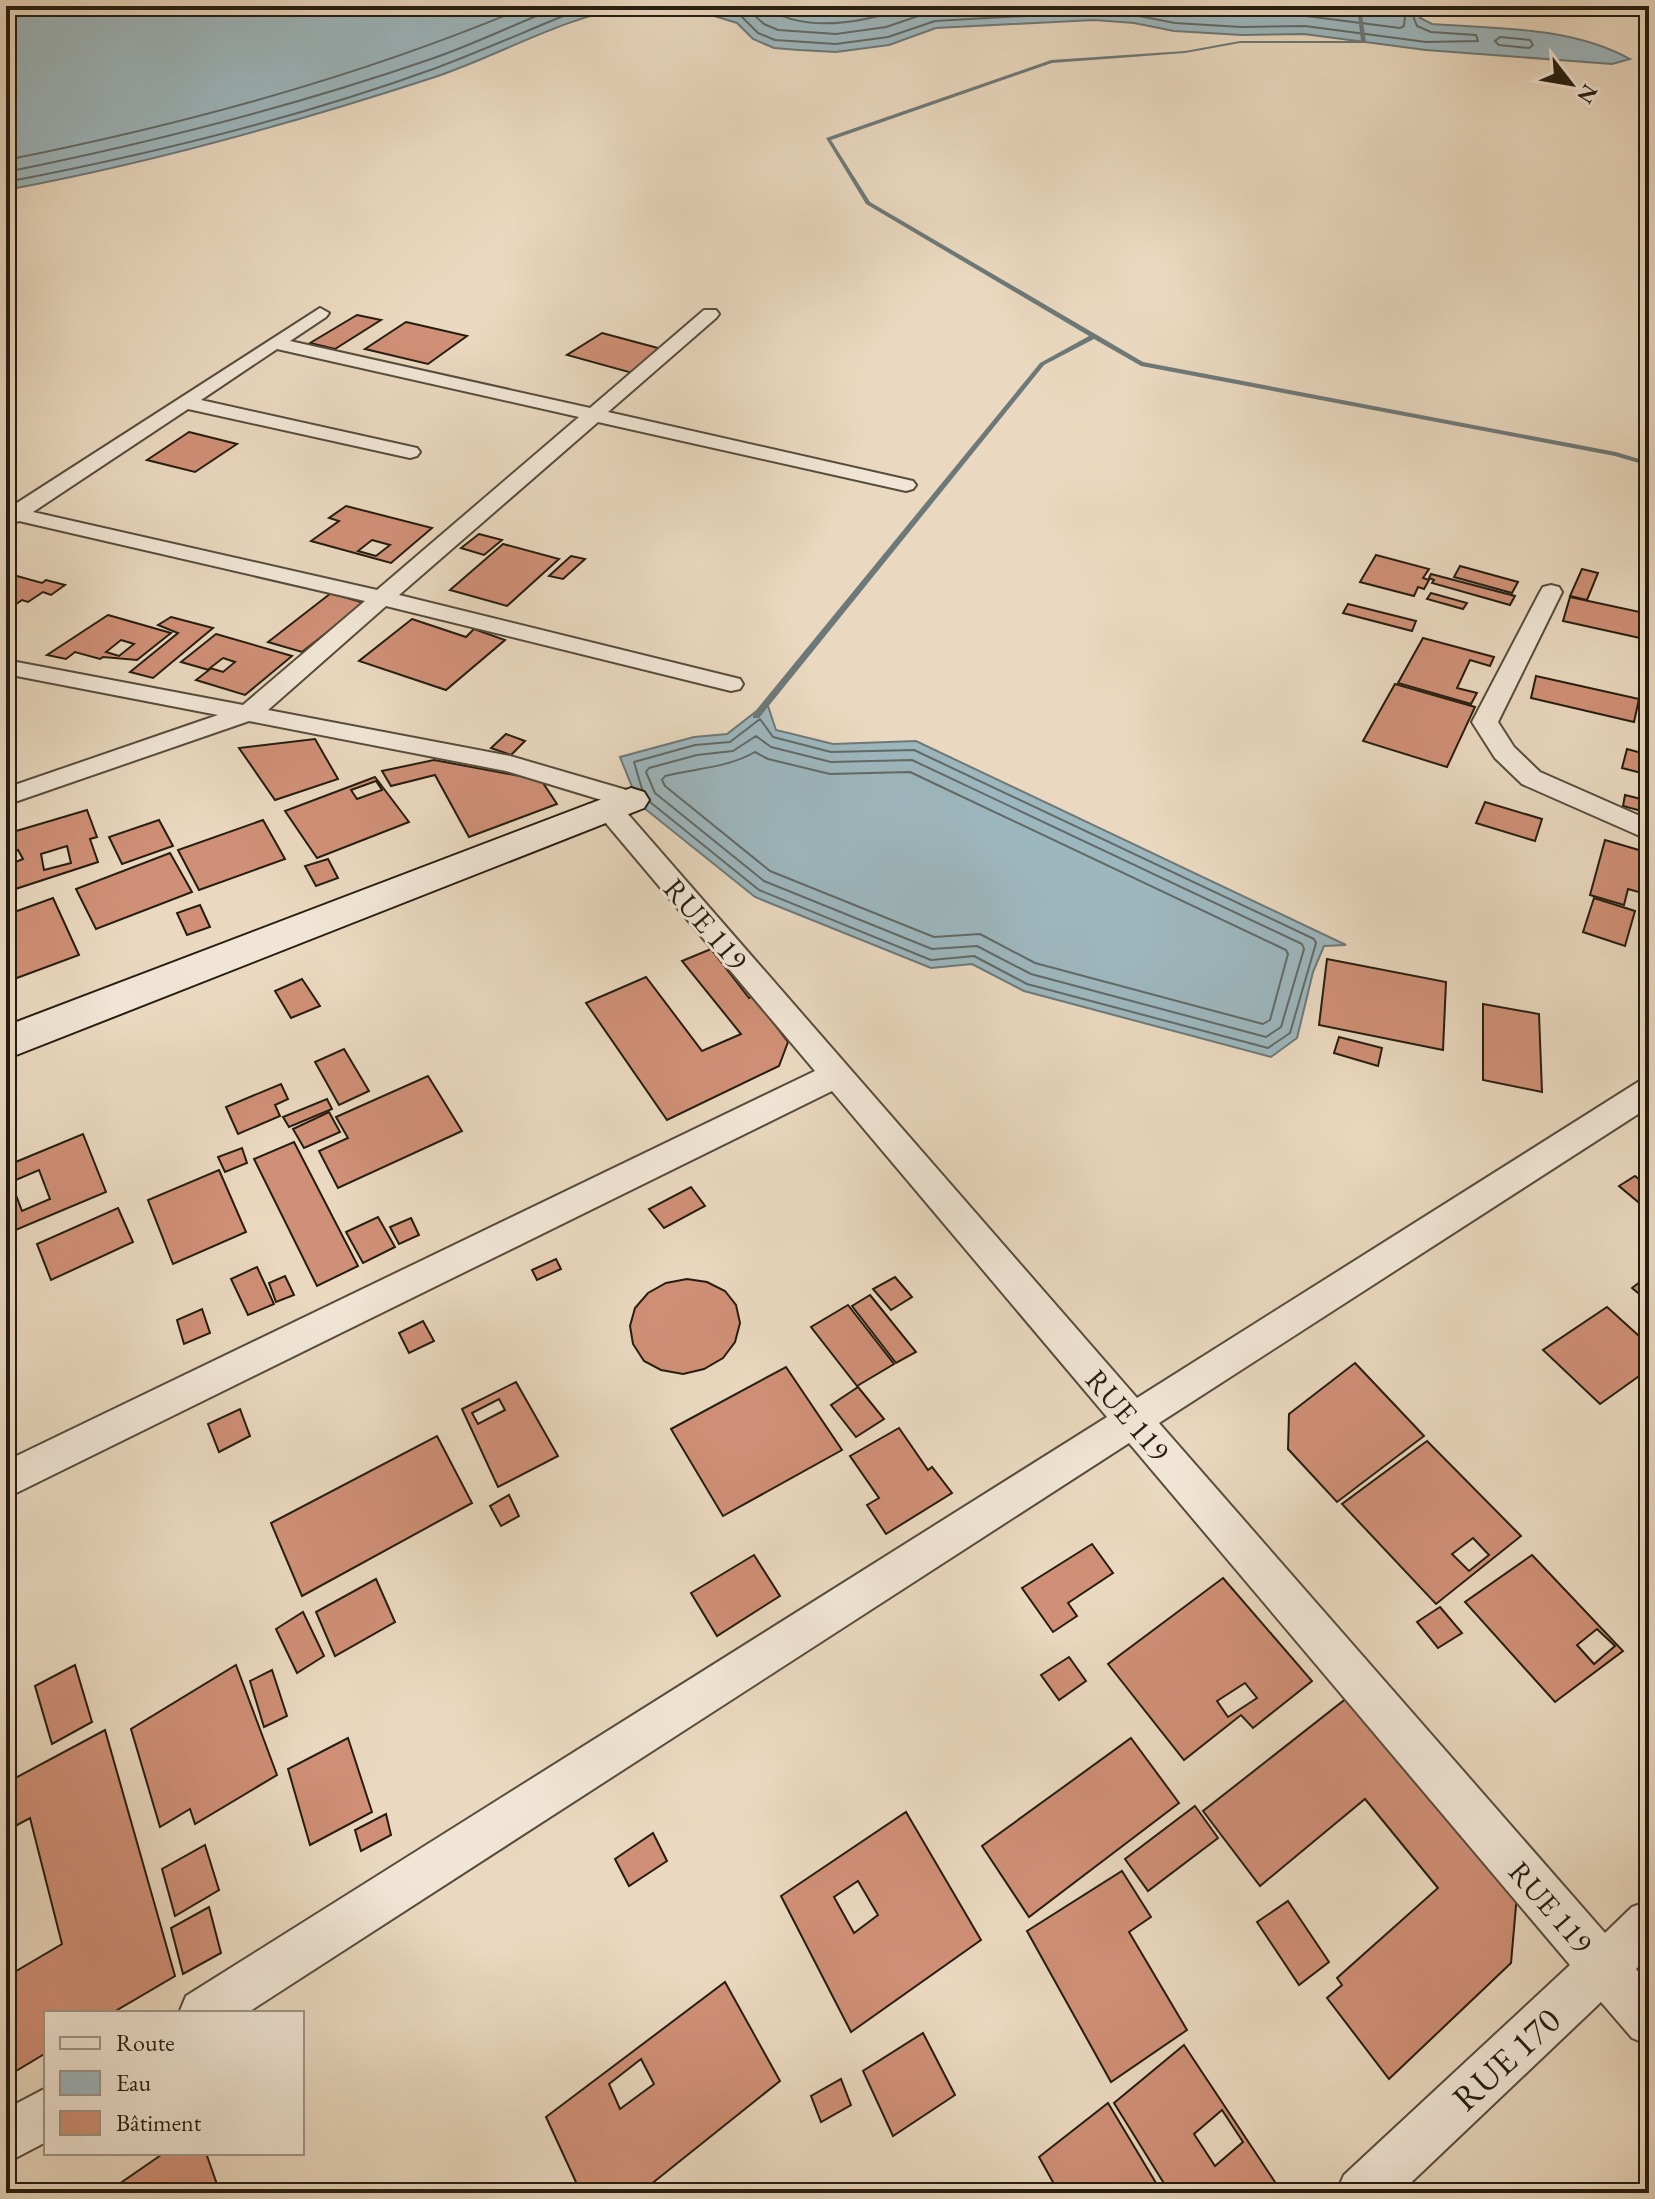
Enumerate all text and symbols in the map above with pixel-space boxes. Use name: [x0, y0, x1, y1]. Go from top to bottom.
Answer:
north arrow: [1531, 44, 1611, 124]
text: N: [1571, 79, 1605, 109]
street label: RUE 119: [655, 870, 757, 978]
street label: RUE 119: [1077, 1361, 1179, 1469]
street label: RUE 119: [1500, 1853, 1602, 1961]
street label: RUE 170: [1442, 1997, 1570, 2121]
legend: [44, 2011, 304, 2155]
text: Route: [116, 2027, 175, 2058]
text: Eau: [116, 2067, 152, 2098]
text: Bâtiment: [116, 2107, 202, 2138]

